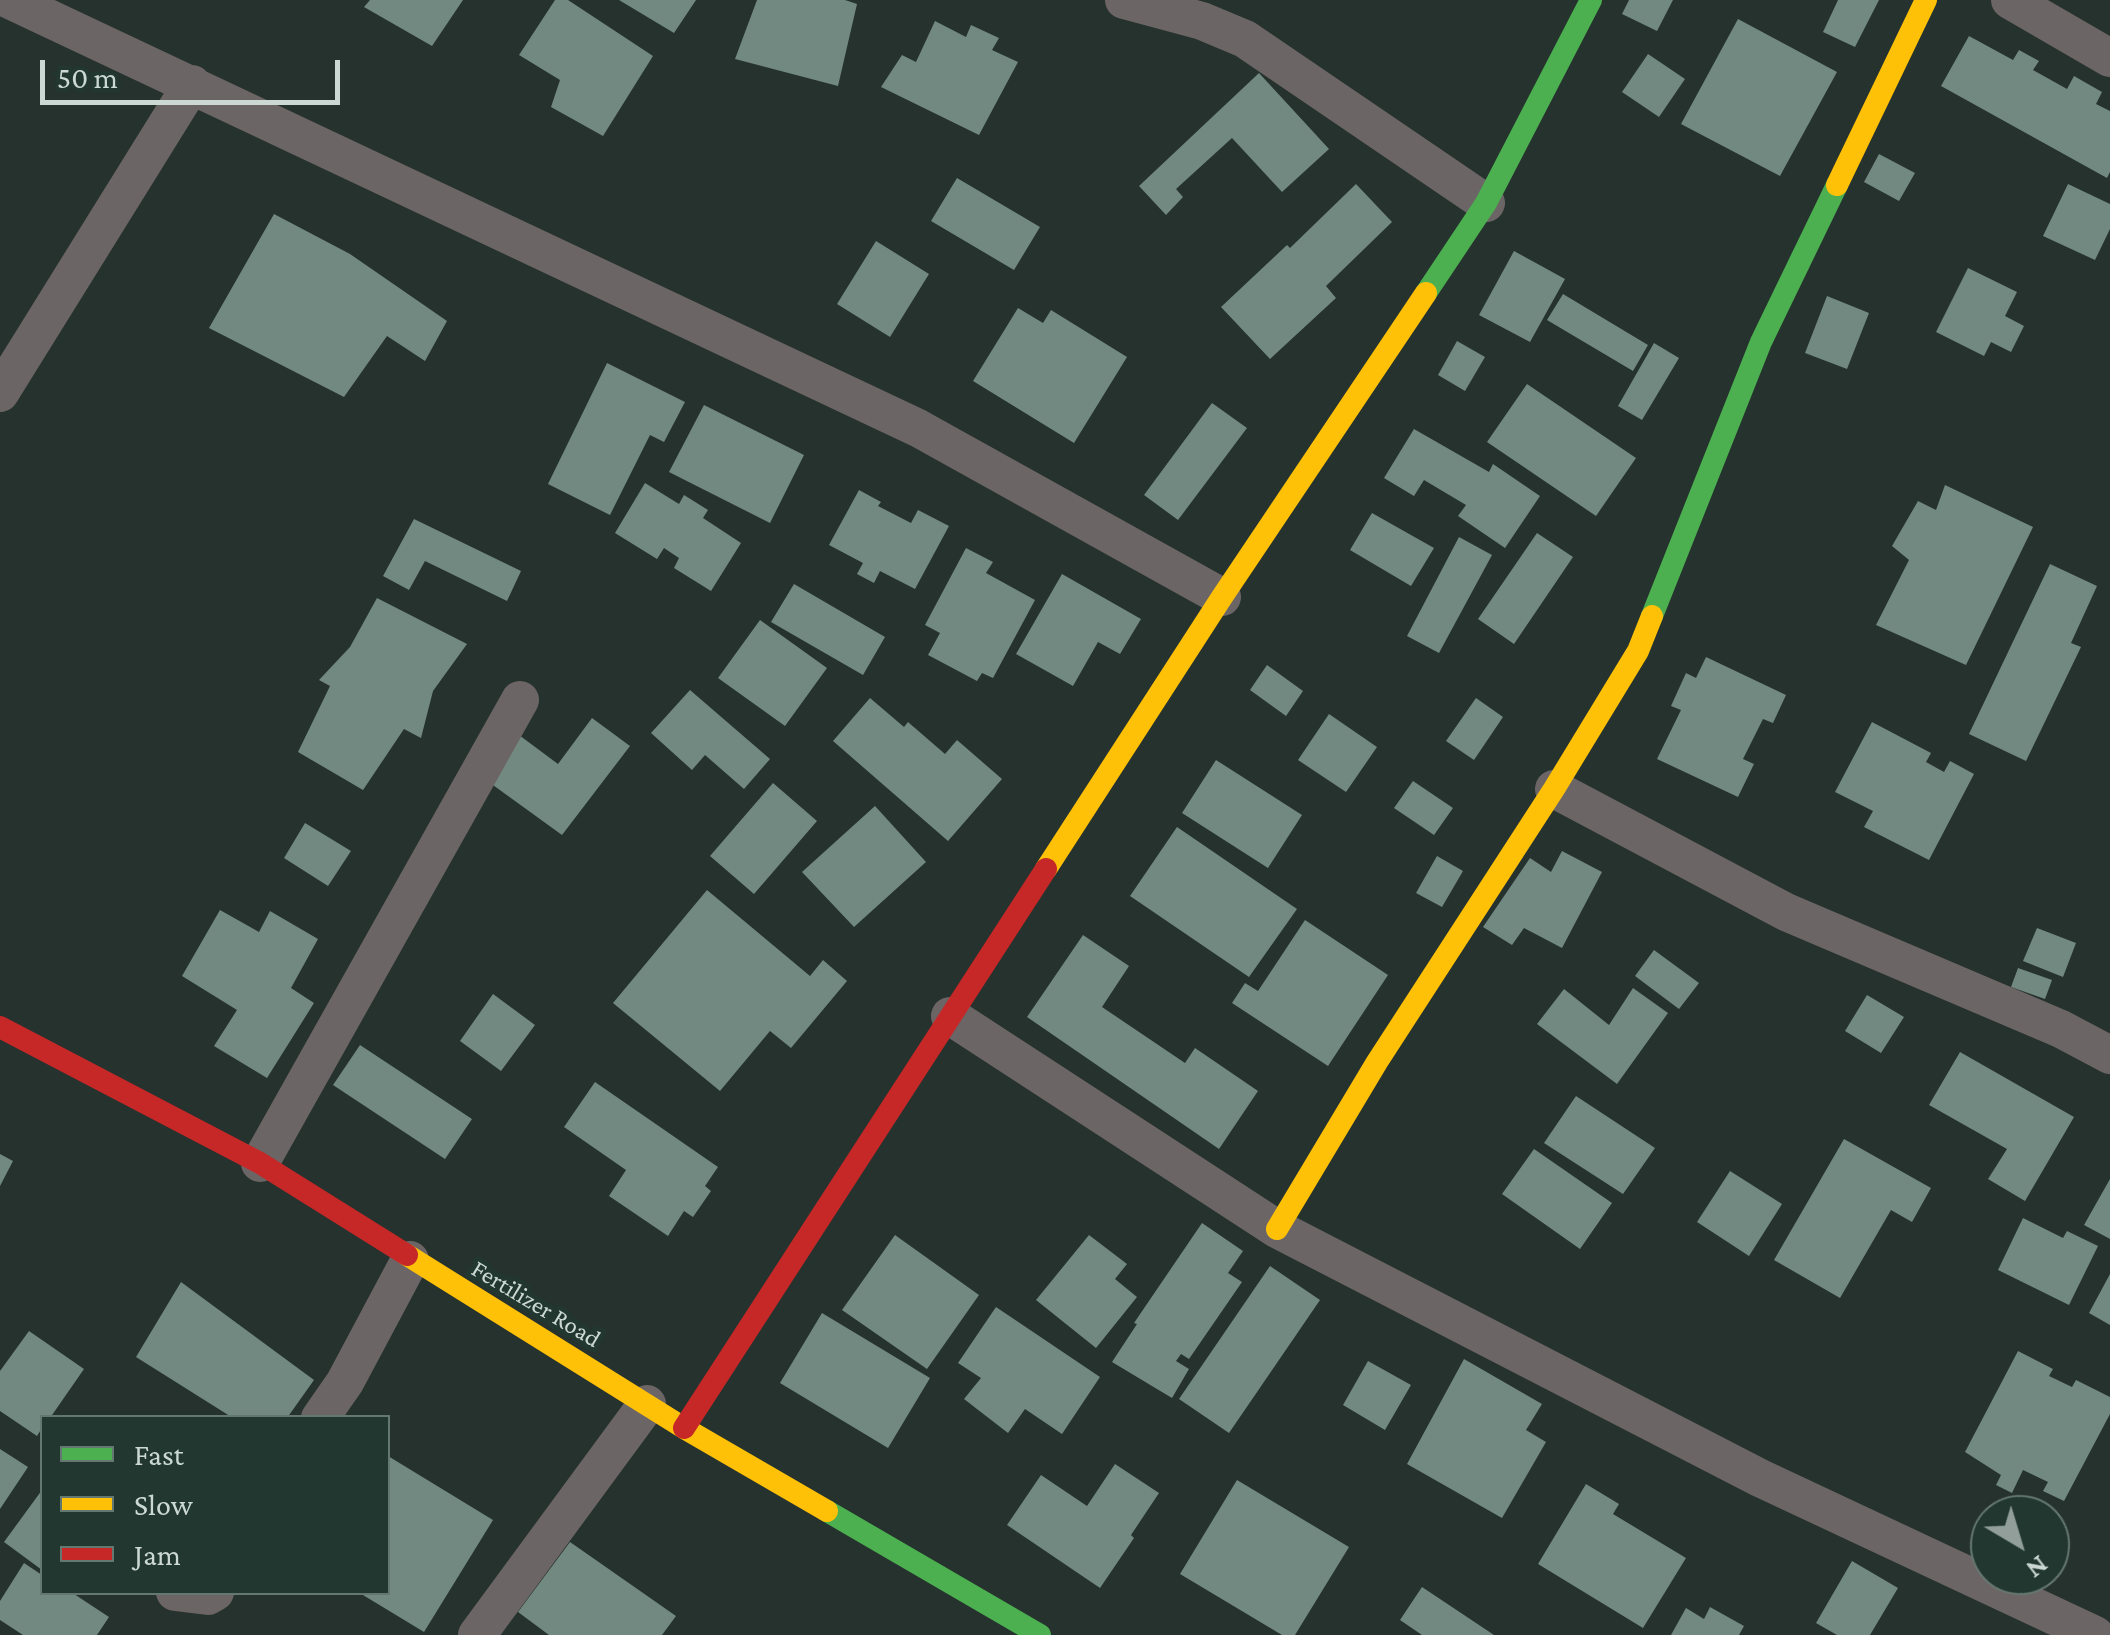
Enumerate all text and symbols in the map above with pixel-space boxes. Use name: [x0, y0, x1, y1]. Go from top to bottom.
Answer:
scale bar: [45, 40, 345, 102]
text: 50 m: [57, 61, 118, 94]
street label: Fertilizer Road: [466, 1254, 606, 1354]
legend: [40, 1415, 390, 1595]
text: Fast: [134, 1438, 184, 1471]
text: Slow: [134, 1488, 193, 1521]
north arrow: [1970, 1495, 2070, 1595]
text: Jam: [134, 1538, 181, 1571]
text: N: [2020, 1549, 2055, 1586]

